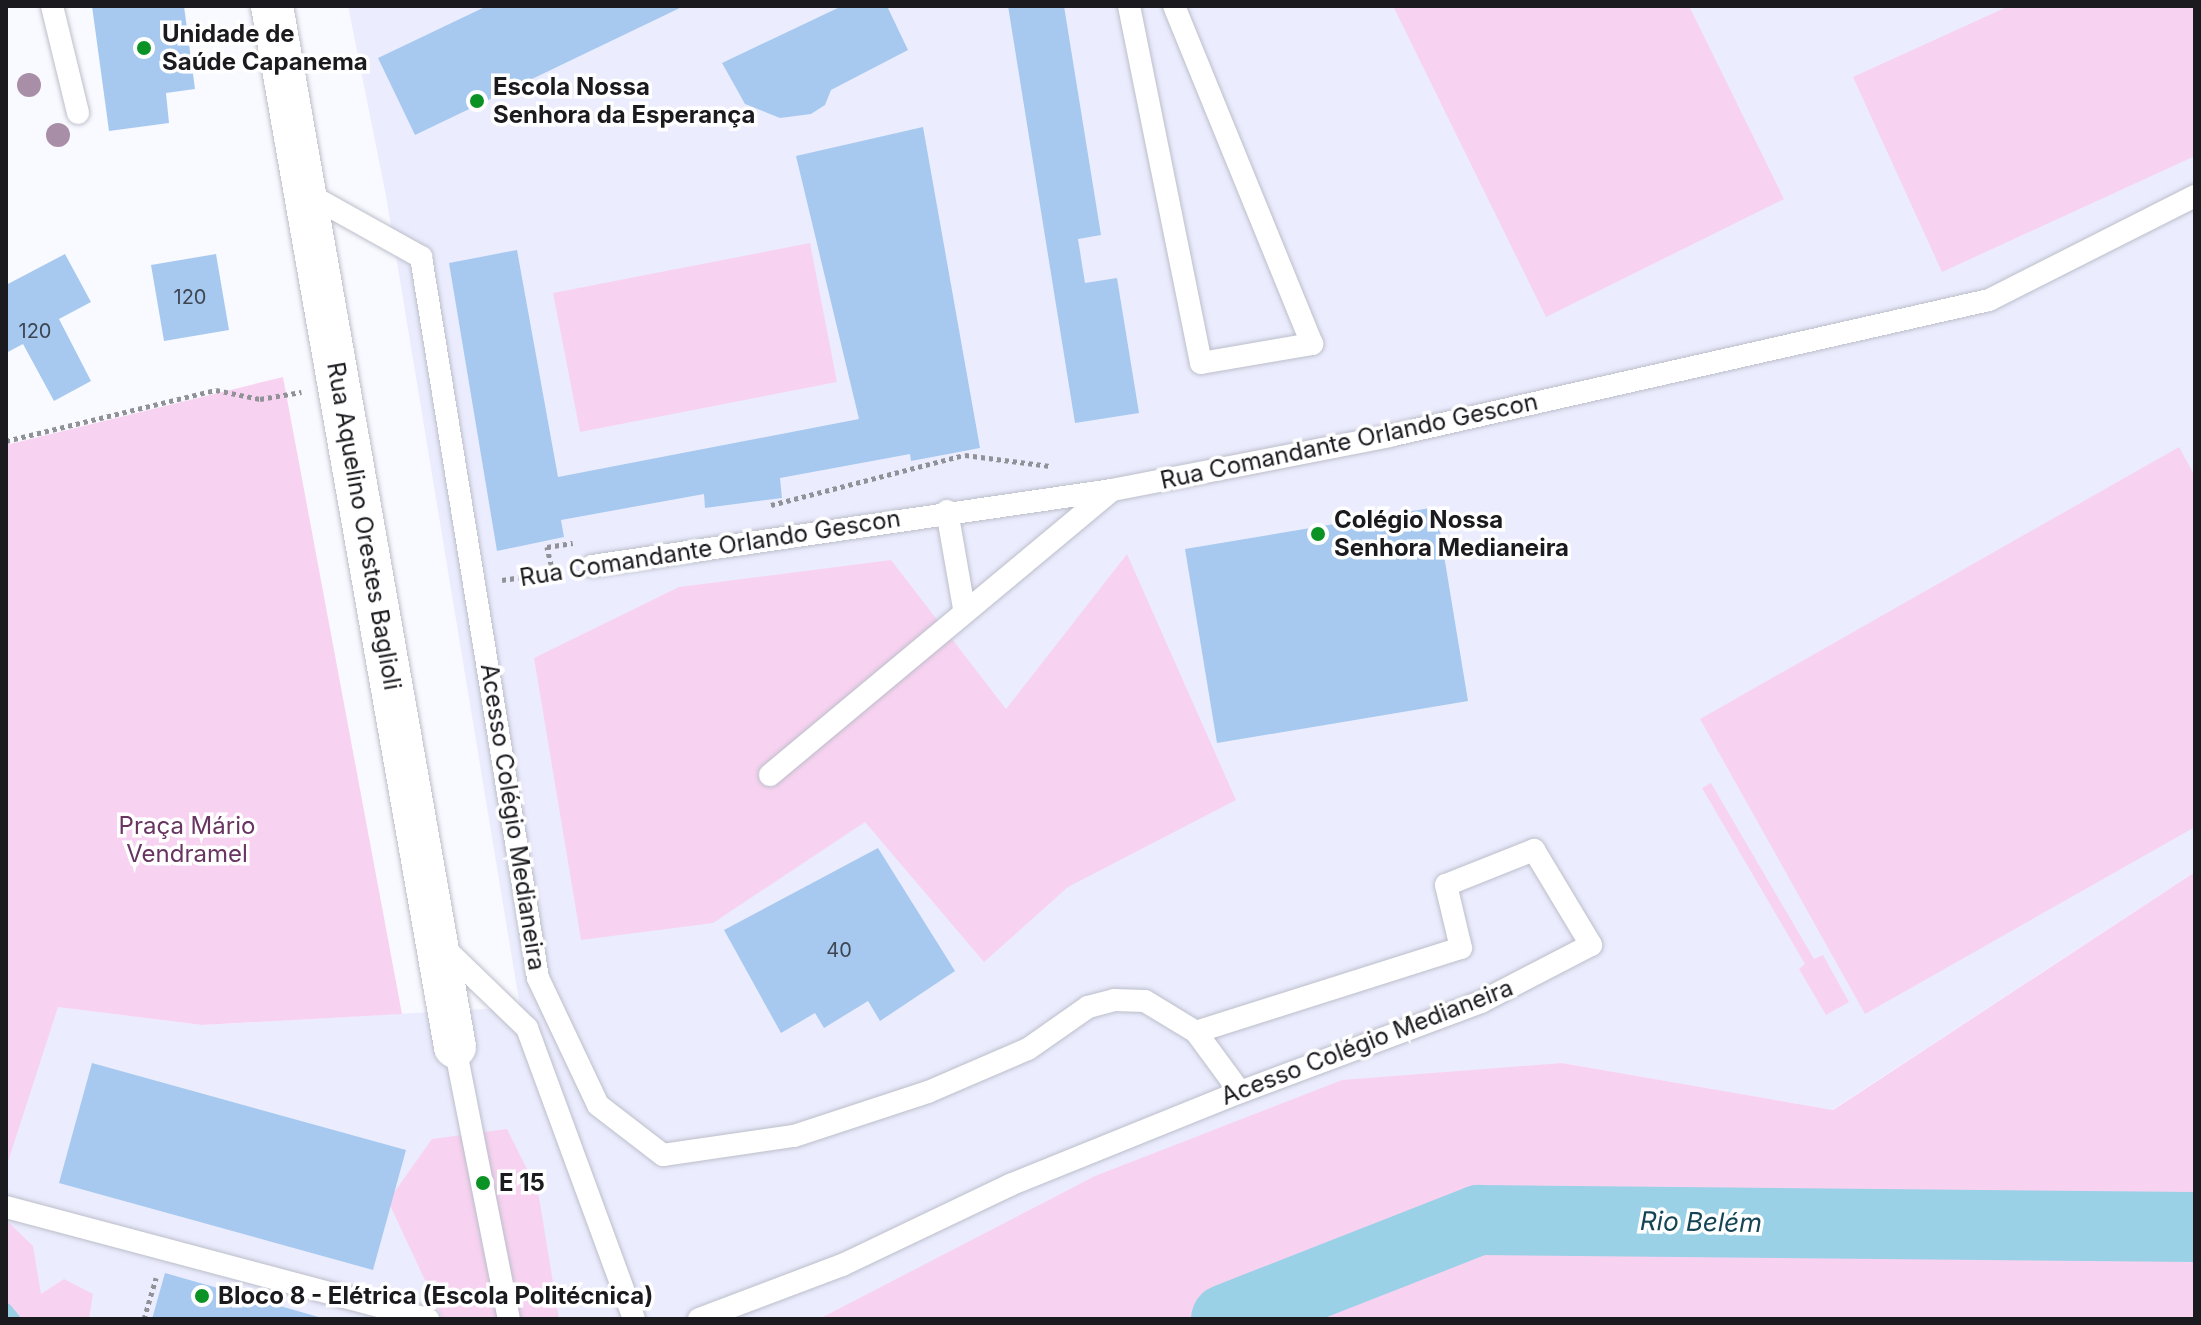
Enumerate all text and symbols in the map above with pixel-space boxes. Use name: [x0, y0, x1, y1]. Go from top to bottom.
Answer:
place label: Unidade de Saúde Capanema: [162, 20, 368, 76]
marker: Unidade de Saúde Capanema: [133, 37, 155, 59]
place label: Escola Nossa Senhora da Esperança: [493, 73, 755, 129]
marker: Escola Nossa Senhora da Esperança: [468, 92, 486, 110]
house number: 120: [174, 285, 206, 309]
house number: 120: [19, 319, 51, 343]
street label: Rua Aquelino Orestes Baglioli: [321, 360, 407, 692]
street label: Rua Comandante Orlando Gescon: [1158, 387, 1540, 495]
street label: Rua Comandante Orlando Gescon: [518, 504, 902, 592]
place label: Colégio Nossa Senhora Medianeira: [1334, 506, 1569, 562]
marker: Colégio Nossa Senhora Medianeira: [1309, 525, 1327, 543]
street label: Acesso Colégio Medianeira: [475, 662, 551, 972]
park label: Praça Mário Vendramel: [119, 812, 255, 868]
house number: 40: [826, 938, 852, 962]
street label: Acesso Colégio Medianeira: [1217, 973, 1517, 1111]
place label: E 15: [499, 1169, 545, 1197]
marker: E 15: [474, 1174, 492, 1192]
water label: Rio Belém: [1640, 1205, 1762, 1239]
place label: Bloco 8 - Elétrica (Escola Politécnica): [218, 1282, 653, 1310]
marker: Bloco 8 - Elétrica (Escola Politécnica): [193, 1287, 211, 1305]

